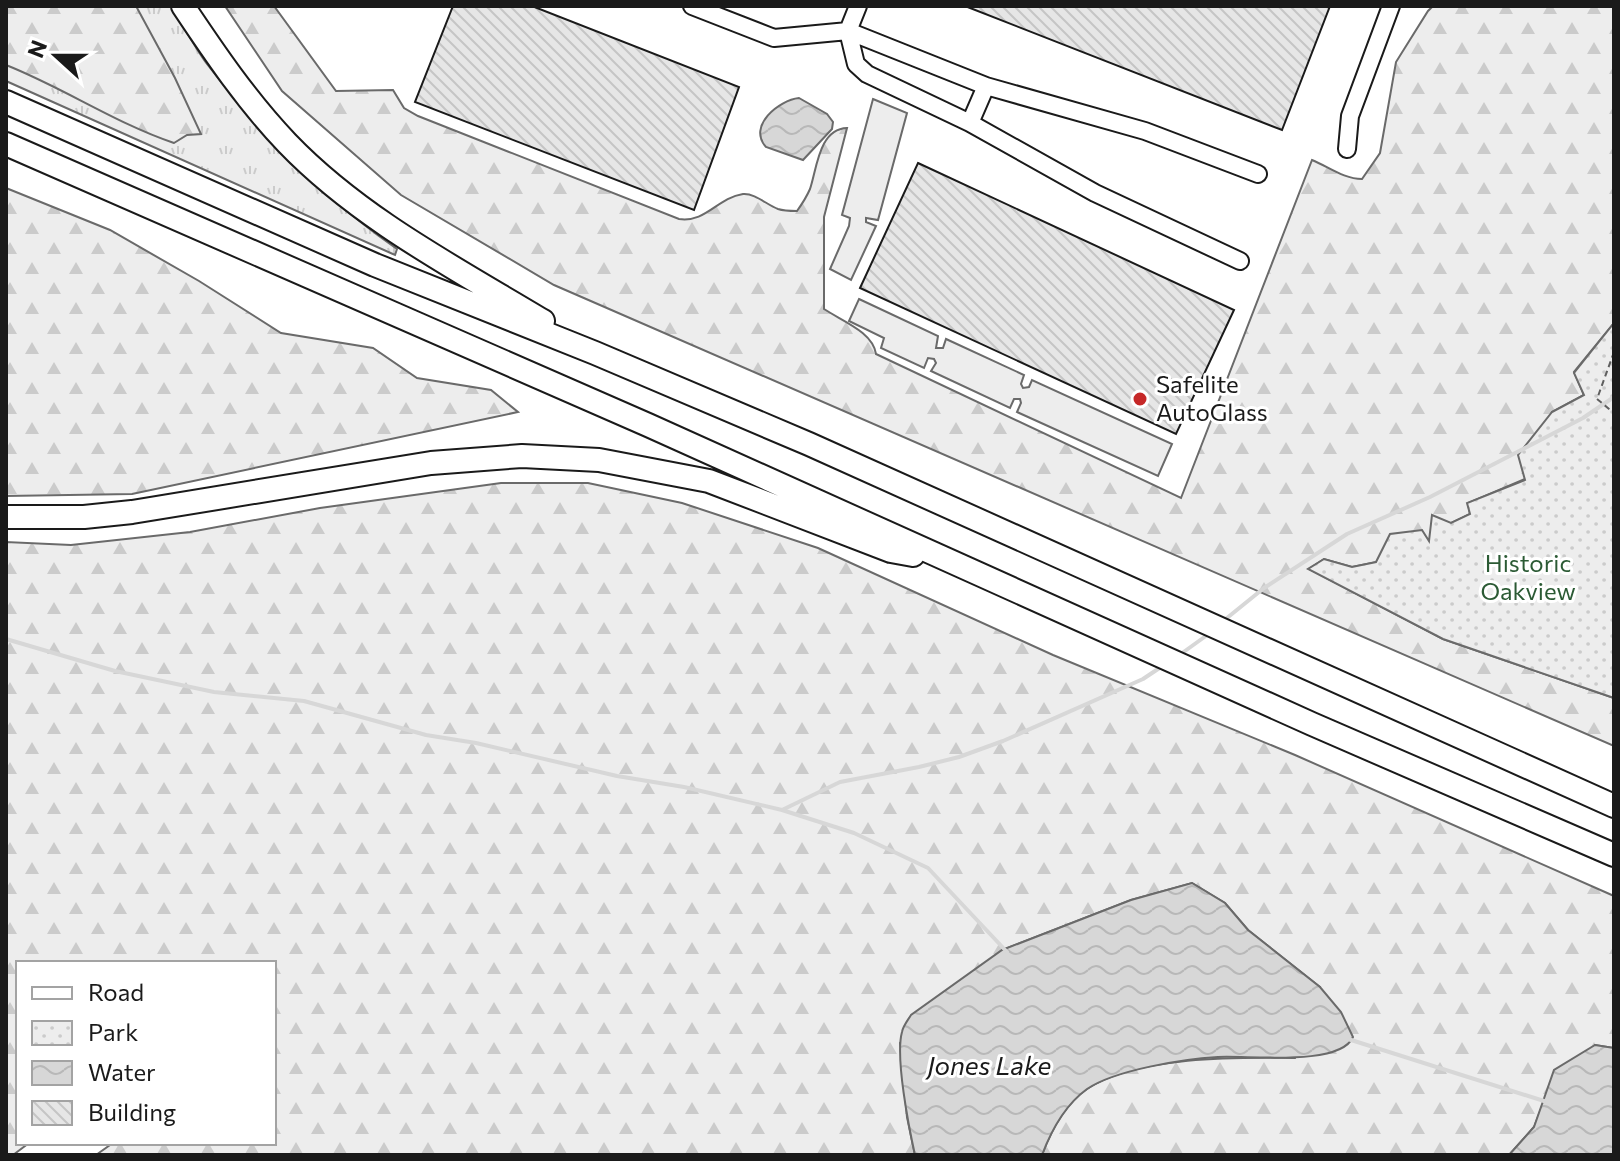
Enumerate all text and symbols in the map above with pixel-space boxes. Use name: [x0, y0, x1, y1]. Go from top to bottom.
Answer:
north arrow: [16, 16, 96, 96]
text: N: [21, 36, 52, 61]
place label: Safelite AutoGlass: [1156, 369, 1268, 426]
marker: Safelite AutoGlass: [1131, 390, 1149, 408]
park label: Historic Oakview: [1480, 548, 1576, 605]
legend: [16, 961, 276, 1145]
text: Road: [88, 977, 144, 1006]
text: Park: [88, 1017, 138, 1046]
water label: Jones Lake: [925, 1049, 1051, 1080]
text: Water: [88, 1057, 156, 1086]
text: Building: [88, 1097, 176, 1126]

